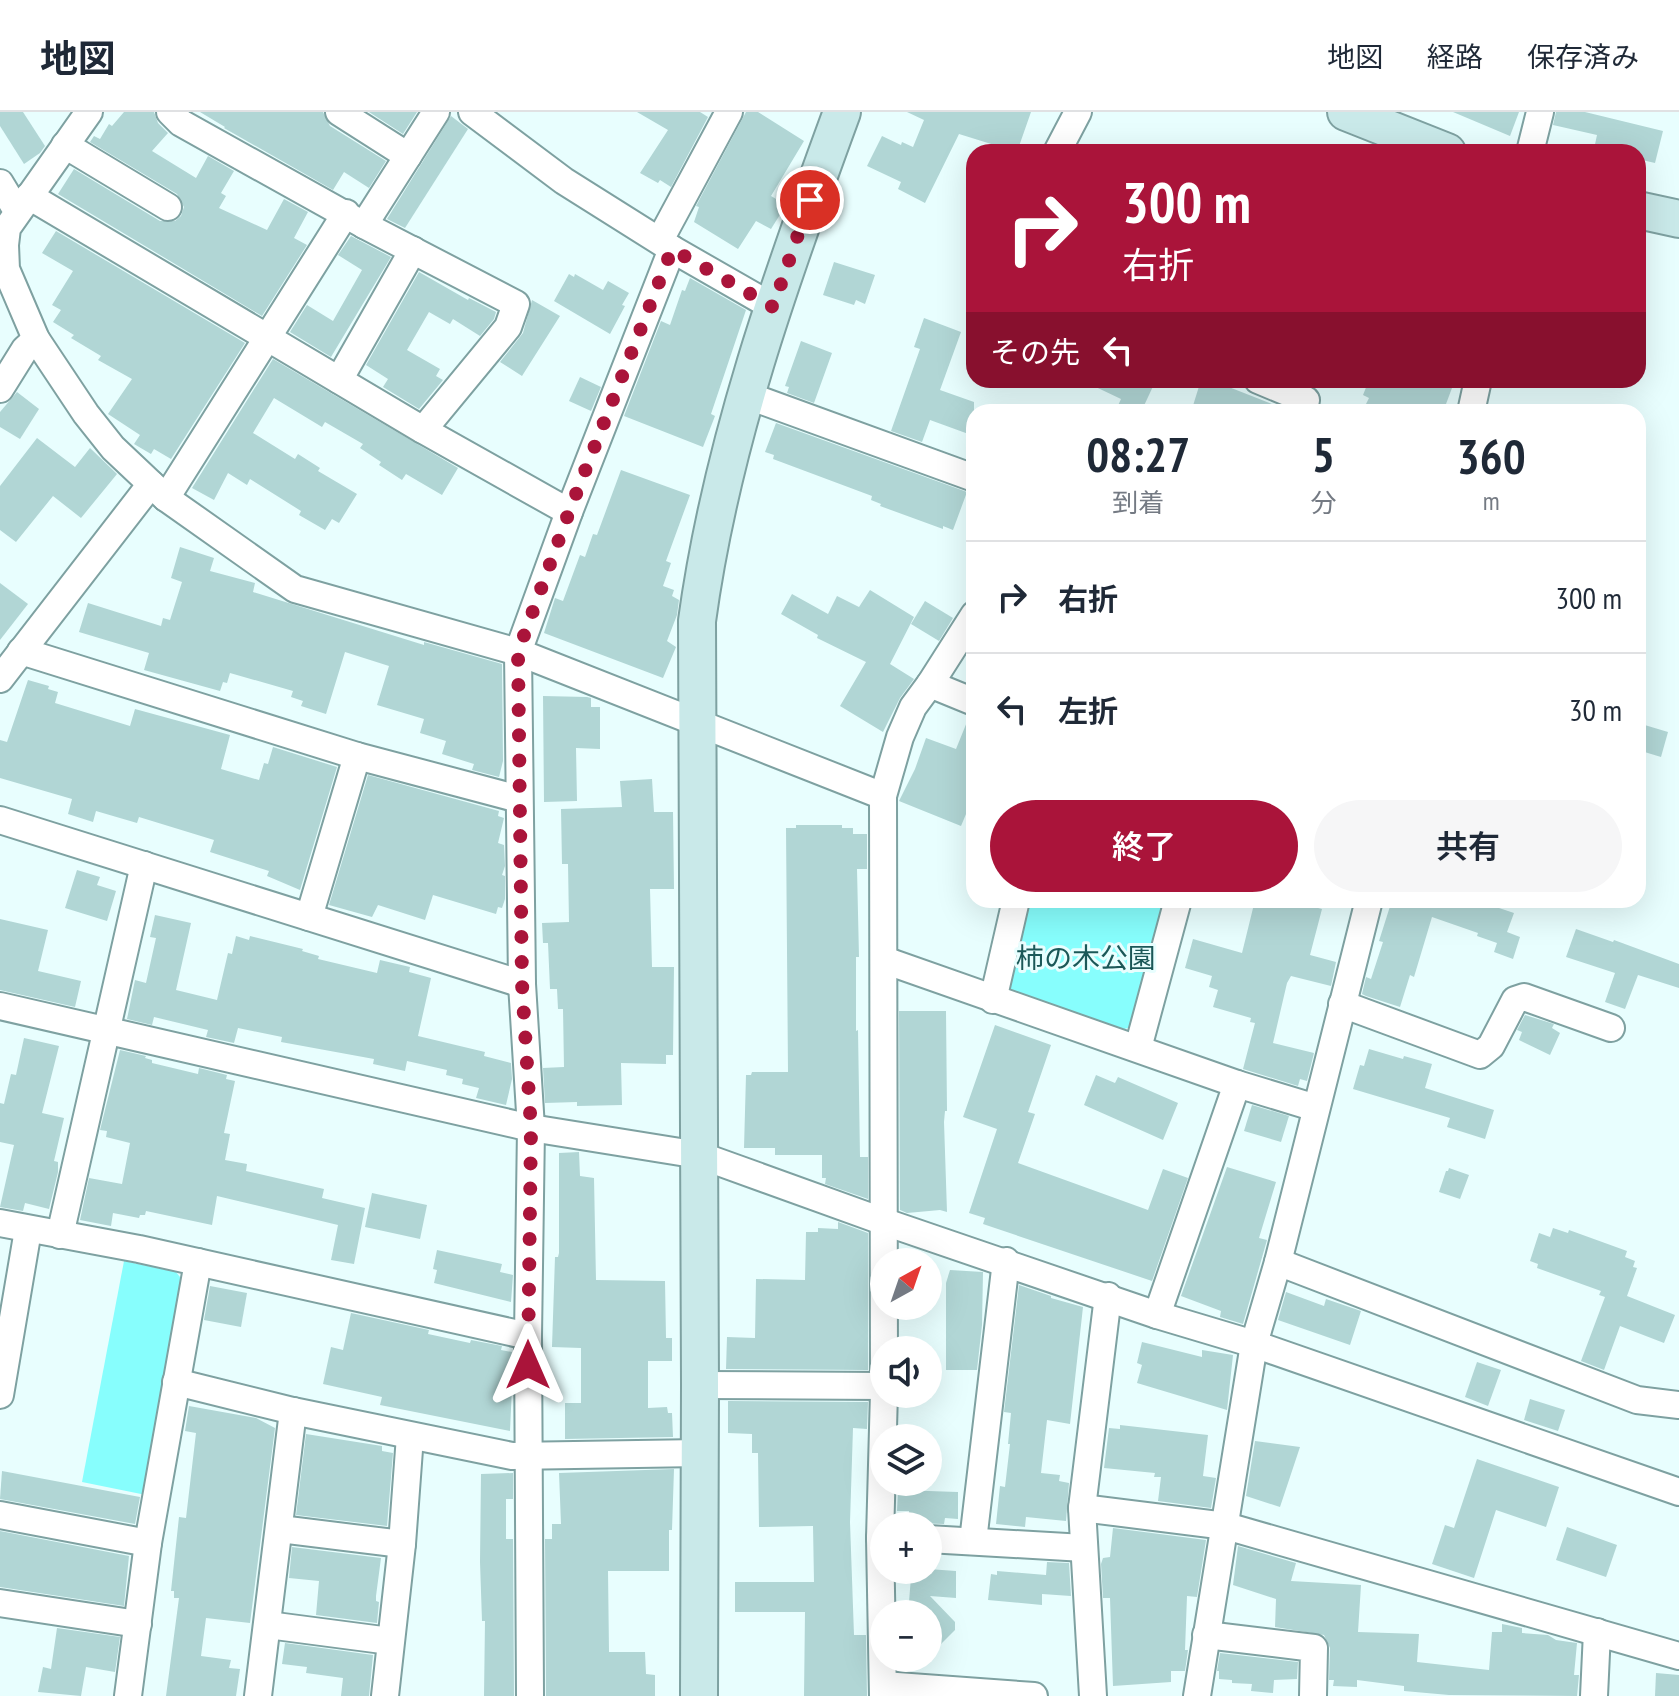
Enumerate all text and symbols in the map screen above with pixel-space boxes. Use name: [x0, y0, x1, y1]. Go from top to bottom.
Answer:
text: 地図: [40, 33, 116, 82]
text: 地図: [1327, 38, 1383, 75]
text: 経路: [1427, 38, 1483, 75]
text: 保存済み: [1527, 38, 1639, 75]
pin: [776, 166, 844, 234]
text: 300 m: [1122, 166, 1251, 238]
icon: right: [990, 176, 1094, 280]
icon: arrive: [788, 178, 832, 222]
text: 右折: [1122, 241, 1194, 288]
icon: left: [1096, 328, 1140, 372]
text: その先: [990, 332, 1080, 371]
text: 08:27: [1086, 423, 1190, 485]
text: 5: [1312, 423, 1335, 485]
text: 360: [1457, 425, 1526, 487]
text: m: [1483, 484, 1500, 517]
text: 到着: [1112, 486, 1164, 519]
text: 分: [1310, 486, 1337, 519]
icon: right: [990, 575, 1034, 619]
text: 300 m: [1556, 578, 1622, 617]
text: 右折: [1058, 579, 1118, 618]
icon: left: [990, 687, 1034, 731]
text: 30 m: [1569, 690, 1622, 729]
text: 左折: [1058, 691, 1118, 730]
button: 終了: [990, 800, 1298, 892]
button: 共有: [1314, 800, 1622, 892]
park label: 柿の木公園: [1016, 939, 1156, 976]
north arrow: [870, 1248, 942, 1320]
map controls: [870, 1248, 942, 1672]
position arrow: [486, 1323, 570, 1407]
button: sound: [870, 1336, 942, 1408]
button: layers: [870, 1424, 942, 1496]
button: +: [870, 1512, 942, 1584]
button: −: [870, 1600, 942, 1672]

